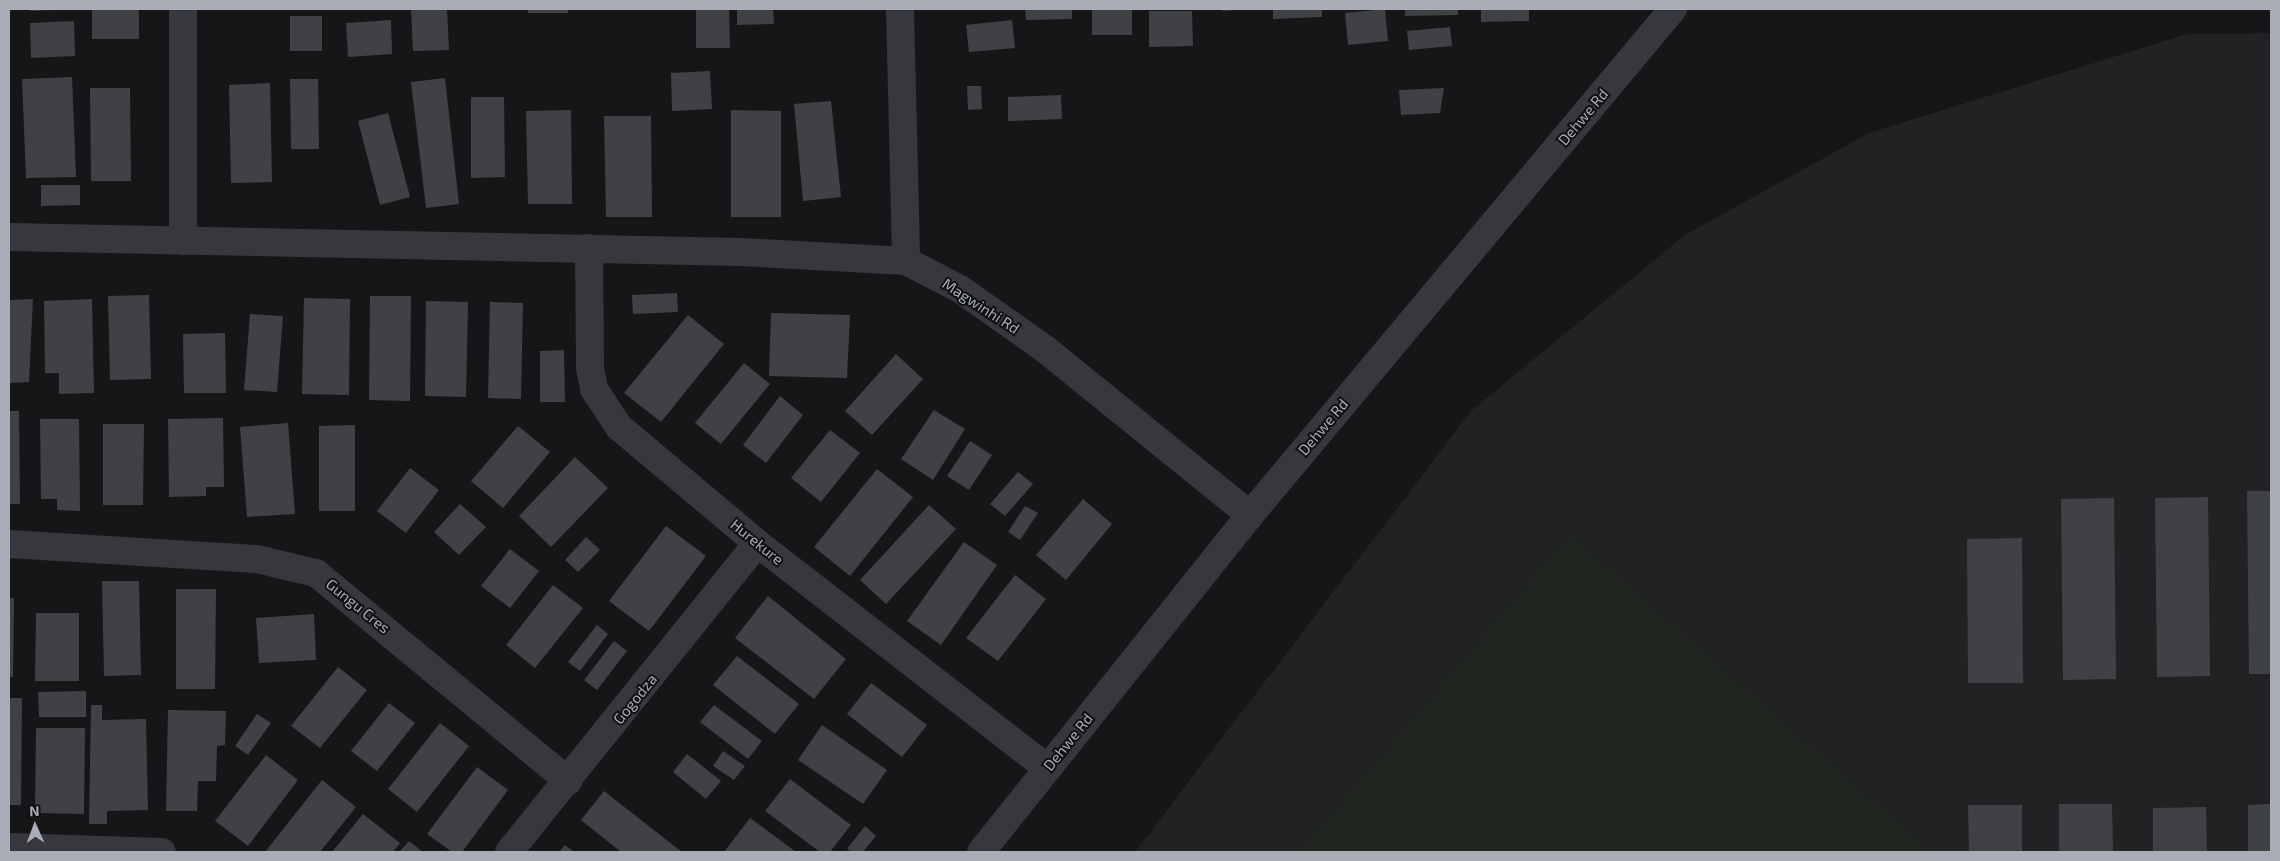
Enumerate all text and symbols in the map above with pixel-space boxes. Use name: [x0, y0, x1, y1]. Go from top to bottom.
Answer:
street label: Dehwe Rd: [1554, 85, 1612, 149]
street label: Magwinhi Rd: [939, 274, 1023, 338]
street label: Dehwe Rd: [1294, 395, 1352, 459]
street label: Hurekure: [727, 515, 787, 569]
street label: Gungu Cres: [322, 575, 394, 637]
street label: Gogodza: [609, 670, 661, 728]
street label: Dehwe Rd: [1040, 710, 1096, 774]
north arrow: [10, 801, 60, 851]
text: N: [29, 802, 40, 819]

